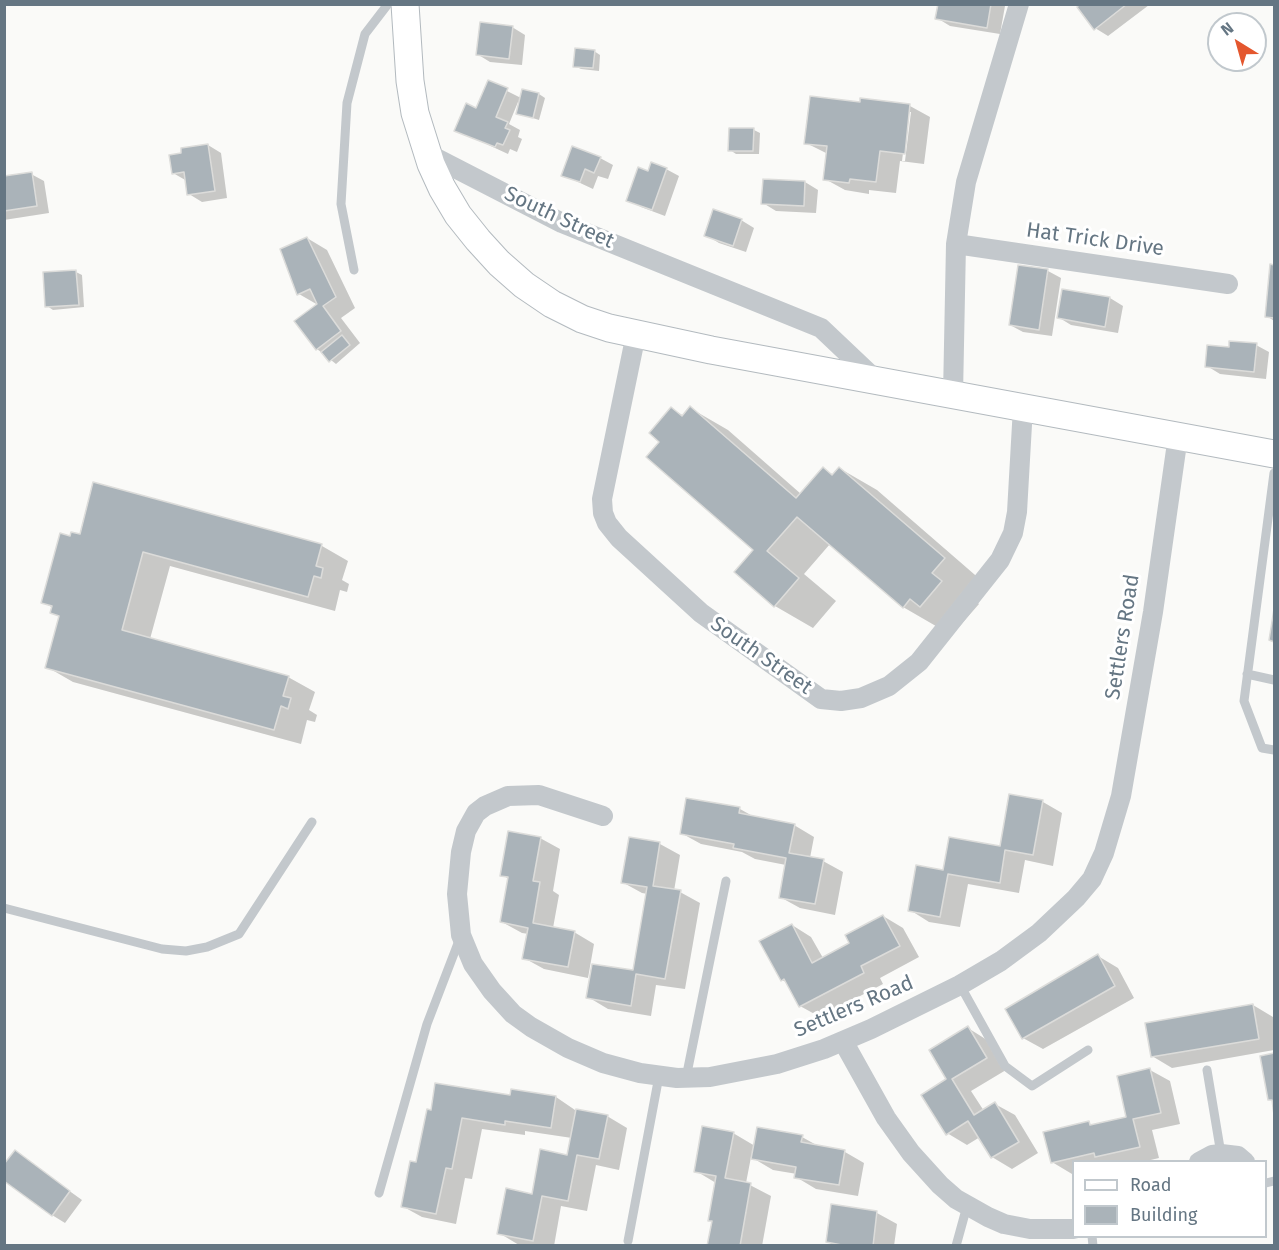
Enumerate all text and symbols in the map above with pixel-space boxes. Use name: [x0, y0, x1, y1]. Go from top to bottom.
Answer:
north arrow: [1207, 12, 1267, 72]
text: N: [1217, 18, 1237, 40]
street label: South Street: [500, 182, 618, 254]
street label: Hat Trick Drive: [1025, 218, 1165, 262]
street label: Settlers Road: [1101, 572, 1145, 702]
street label: South Street: [705, 612, 817, 700]
street label: Settlers Road: [791, 971, 917, 1043]
legend: [1072, 1160, 1267, 1238]
text: Road: [1130, 1174, 1172, 1196]
text: Building: [1130, 1204, 1197, 1226]

